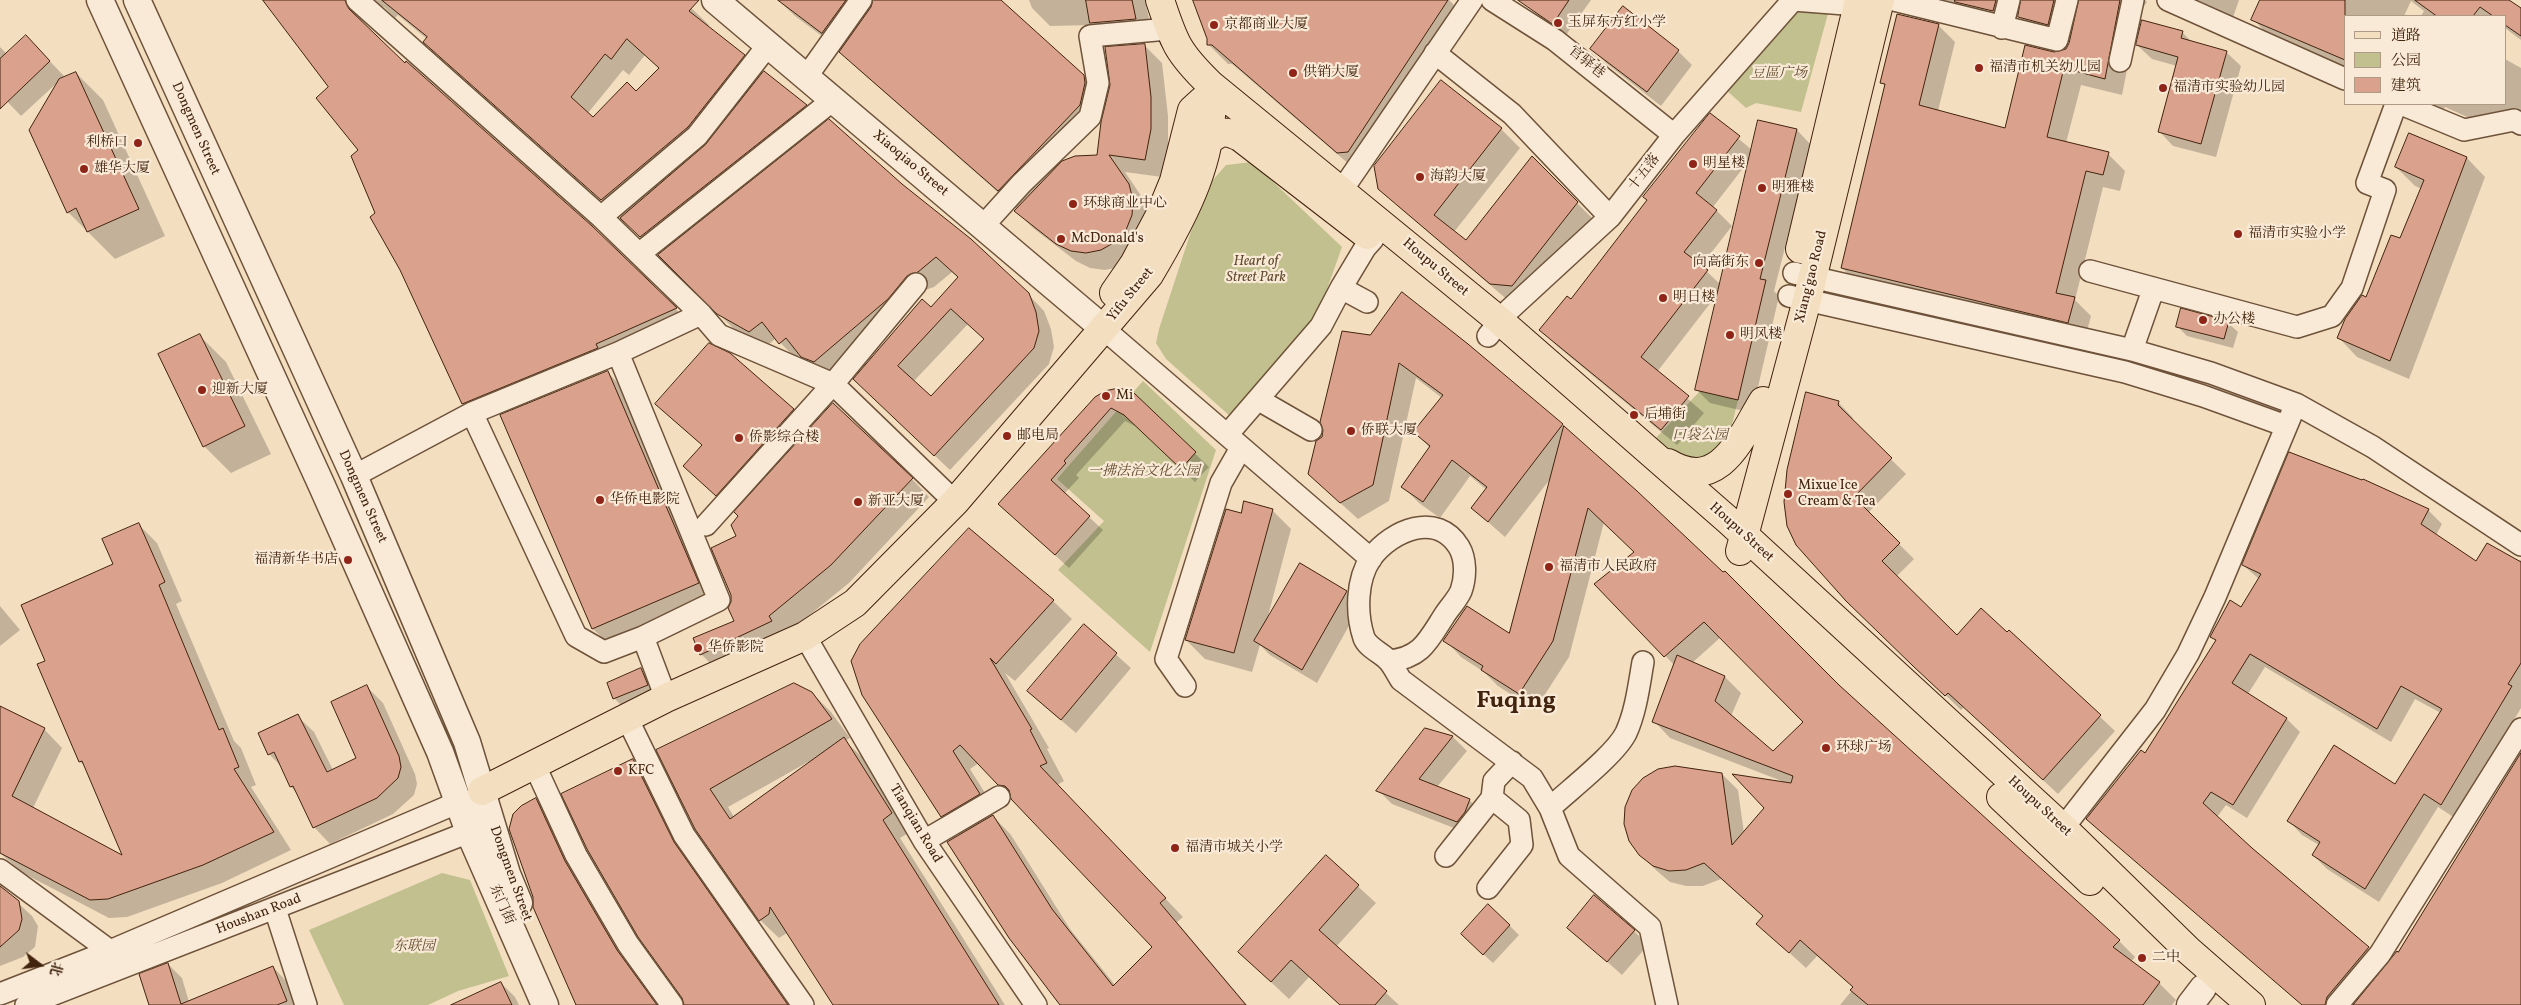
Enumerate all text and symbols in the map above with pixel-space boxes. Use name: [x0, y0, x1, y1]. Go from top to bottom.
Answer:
place label: 玉屏东方红小学: [1568, 15, 1666, 31]
legend: [2344, 15, 2506, 105]
place label: 京都商业大厦: [1224, 17, 1308, 33]
marker: 玉屏东方红小学: [1552, 17, 1564, 29]
marker: 京都商业大厦: [1208, 19, 1220, 31]
text: 道路: [2391, 26, 2421, 47]
street label: 官驿巷: [1564, 43, 1608, 83]
text: 公园: [2391, 51, 2421, 72]
place label: 福清市机关幼儿园: [1989, 60, 2101, 76]
marker: 福清市机关幼儿园: [1973, 62, 1985, 74]
place label: 供销大厦: [1303, 65, 1359, 81]
park label: 豆區广场: [1751, 66, 1807, 82]
marker: 供销大厦: [1287, 67, 1299, 79]
text: 建筑: [2391, 76, 2421, 97]
street label: Dongmen Street: [167, 80, 223, 178]
place label: 福清市实验幼儿园: [2173, 80, 2285, 96]
marker: 福清市实验幼儿园: [2157, 82, 2169, 94]
street label: Xiaoqiao Street: [869, 127, 951, 201]
place label: 利桥口: [86, 135, 128, 151]
marker: 利桥口: [132, 137, 144, 149]
street label: 十五落: [1625, 151, 1665, 195]
place label: 明星楼: [1703, 156, 1745, 172]
marker: 明星楼: [1687, 158, 1699, 170]
place label: 雄华大厦: [94, 161, 150, 177]
marker: 雄华大厦: [78, 163, 90, 175]
place label: 海韵大厦: [1430, 169, 1486, 185]
marker: 海韵大厦: [1414, 171, 1426, 183]
place label: 明雅楼: [1772, 180, 1814, 196]
marker: 明雅楼: [1756, 182, 1768, 194]
place label: 环球商业中心: [1083, 196, 1167, 212]
marker: 环球商业中心: [1067, 198, 1079, 210]
place label: 福清市实验小学: [2248, 226, 2346, 242]
marker: 福清市实验小学: [2232, 228, 2244, 240]
street label: Xiang'gao Road: [1792, 229, 1832, 325]
place label: McDonald's: [1071, 231, 1144, 247]
marker: McDonald's: [1055, 233, 1067, 245]
street label: Houpu Street: [1398, 235, 1472, 301]
park label: Heart of Street Park: [1226, 254, 1286, 286]
place label: 向高街东: [1693, 255, 1749, 271]
marker: 向高街东: [1753, 257, 1765, 269]
street label: Yifu Street: [1104, 265, 1158, 325]
place label: 明日楼: [1673, 290, 1715, 306]
marker: 明日楼: [1657, 292, 1669, 304]
place label: 办公楼: [2213, 312, 2255, 328]
marker: 办公楼: [2197, 314, 2209, 326]
place label: 明风楼: [1740, 327, 1782, 343]
marker: 明风楼: [1724, 329, 1736, 341]
place label: 迎新大厦: [212, 382, 268, 398]
marker: 迎新大厦: [196, 384, 208, 396]
place label: Mi: [1116, 388, 1133, 404]
marker: Mi: [1100, 390, 1112, 402]
place label: 后埔街: [1644, 407, 1686, 423]
marker: 后埔街: [1628, 409, 1640, 421]
place label: 侨联大厦: [1361, 423, 1417, 439]
marker: 侨联大厦: [1345, 425, 1357, 437]
place label: 邮电局: [1017, 428, 1059, 444]
park label: 口袋公园: [1672, 428, 1728, 444]
place label: 侨影综合楼: [749, 430, 819, 446]
marker: 邮电局: [1001, 430, 1013, 442]
marker: 侨影综合楼: [733, 432, 745, 444]
street label: Dongmen Street: [334, 448, 390, 546]
park label: 一拂法治文化公园: [1088, 464, 1200, 480]
place label: Mixue Ice Cream & Tea: [1798, 478, 1876, 511]
marker: Mixue Ice Cream & Tea: [1782, 488, 1794, 500]
place label: 华侨电影院: [610, 492, 680, 508]
marker: 华侨电影院: [594, 494, 606, 506]
place label: 新亚大厦: [868, 494, 924, 510]
marker: 新亚大厦: [852, 496, 864, 508]
street label: Houpu Street: [1705, 500, 1777, 566]
place label: 福清新华书店: [254, 552, 338, 568]
marker: 福清新华书店: [342, 554, 354, 566]
place label: 福清市人民政府: [1559, 559, 1657, 575]
marker: 福清市人民政府: [1543, 561, 1555, 573]
place label: 华侨影院: [708, 640, 764, 656]
marker: 华侨影院: [692, 642, 704, 654]
district label: Fuqing: [1476, 689, 1556, 717]
place label: 环球广场: [1836, 740, 1892, 756]
marker: 环球广场: [1820, 742, 1832, 754]
place label: KFC: [628, 763, 654, 779]
marker: KFC: [612, 765, 624, 777]
street label: Houpu Street: [2004, 773, 2074, 841]
street label: Tianqian Road: [885, 782, 945, 866]
street label: Dongmen Street: [485, 824, 535, 924]
place label: 福清市城关小学: [1185, 840, 1283, 856]
marker: 福清市城关小学: [1169, 842, 1181, 854]
street label: 东门街: [485, 882, 517, 928]
street label: Houshan Road: [214, 891, 304, 939]
park label: 东联园: [393, 939, 435, 955]
north arrow: [15, 940, 65, 990]
place label: 二中: [2152, 950, 2180, 966]
marker: 二中: [2136, 952, 2148, 964]
text: 北: [44, 960, 66, 978]

